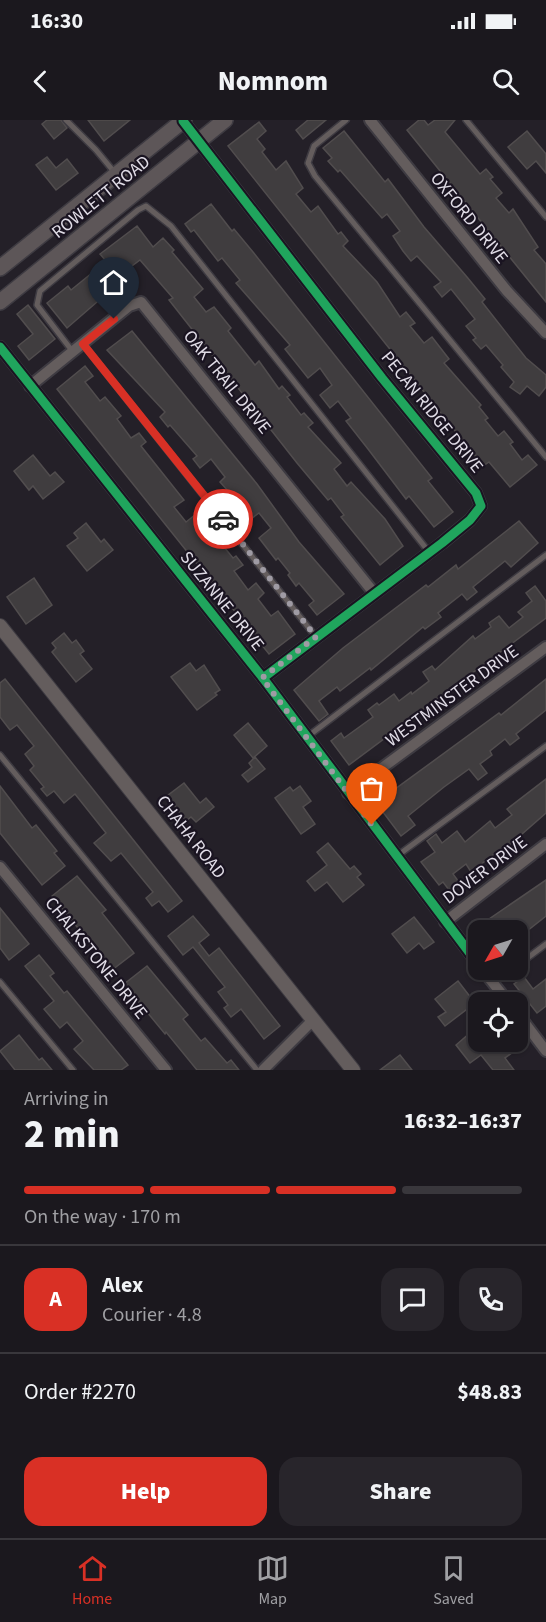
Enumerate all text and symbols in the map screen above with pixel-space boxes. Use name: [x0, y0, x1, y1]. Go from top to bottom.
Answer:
text: 16:30: [30, 5, 83, 37]
text: Nomnom: [218, 62, 328, 101]
icon: back: [24, 65, 57, 98]
icon: search: [489, 65, 522, 98]
street label: ROWLETT ROAD: [46, 149, 156, 245]
street label: OXFORD DRIVE: [424, 167, 514, 269]
pin: [88, 257, 139, 319]
icon: home: [97, 266, 130, 299]
street label: OAK TRAIL DRIVE: [177, 325, 277, 439]
street label: PECAN RIDGE DRIVE: [375, 346, 489, 478]
courier: [193, 489, 253, 549]
icon: car: [207, 503, 240, 536]
street label: SUZANNE DRIVE: [174, 546, 270, 656]
street label: WESTMINSTER DRIVE: [380, 639, 524, 753]
pin: [346, 763, 397, 825]
icon: bag: [355, 772, 388, 805]
street label: CHAHA ROAD: [150, 790, 232, 884]
street label: DOVER DRIVE: [437, 830, 533, 910]
street label: CHALKSTONE DRIVE: [39, 892, 153, 1024]
north arrow: [468, 920, 528, 980]
map controls: [468, 920, 528, 1052]
button: locate: [468, 992, 528, 1052]
text: Arriving in: [24, 1085, 109, 1113]
text: 16:32–16:37: [404, 1105, 522, 1137]
text: 2 min: [24, 1107, 120, 1163]
text: On the way · 170 m: [24, 1203, 181, 1231]
button: chat: [381, 1268, 444, 1331]
button: phone: [459, 1268, 522, 1331]
text: Alex: [102, 1269, 143, 1301]
text: A: [49, 1283, 62, 1315]
text: Courier · 4.8: [102, 1301, 202, 1329]
text: Order #2270: [24, 1376, 136, 1408]
text: $48.83: [457, 1376, 522, 1408]
button: Help: [24, 1457, 267, 1526]
button: Share: [279, 1457, 522, 1526]
tab: Home: [72, 1552, 112, 1610]
tab: Map: [256, 1552, 289, 1610]
tab: Saved: [433, 1552, 474, 1610]

